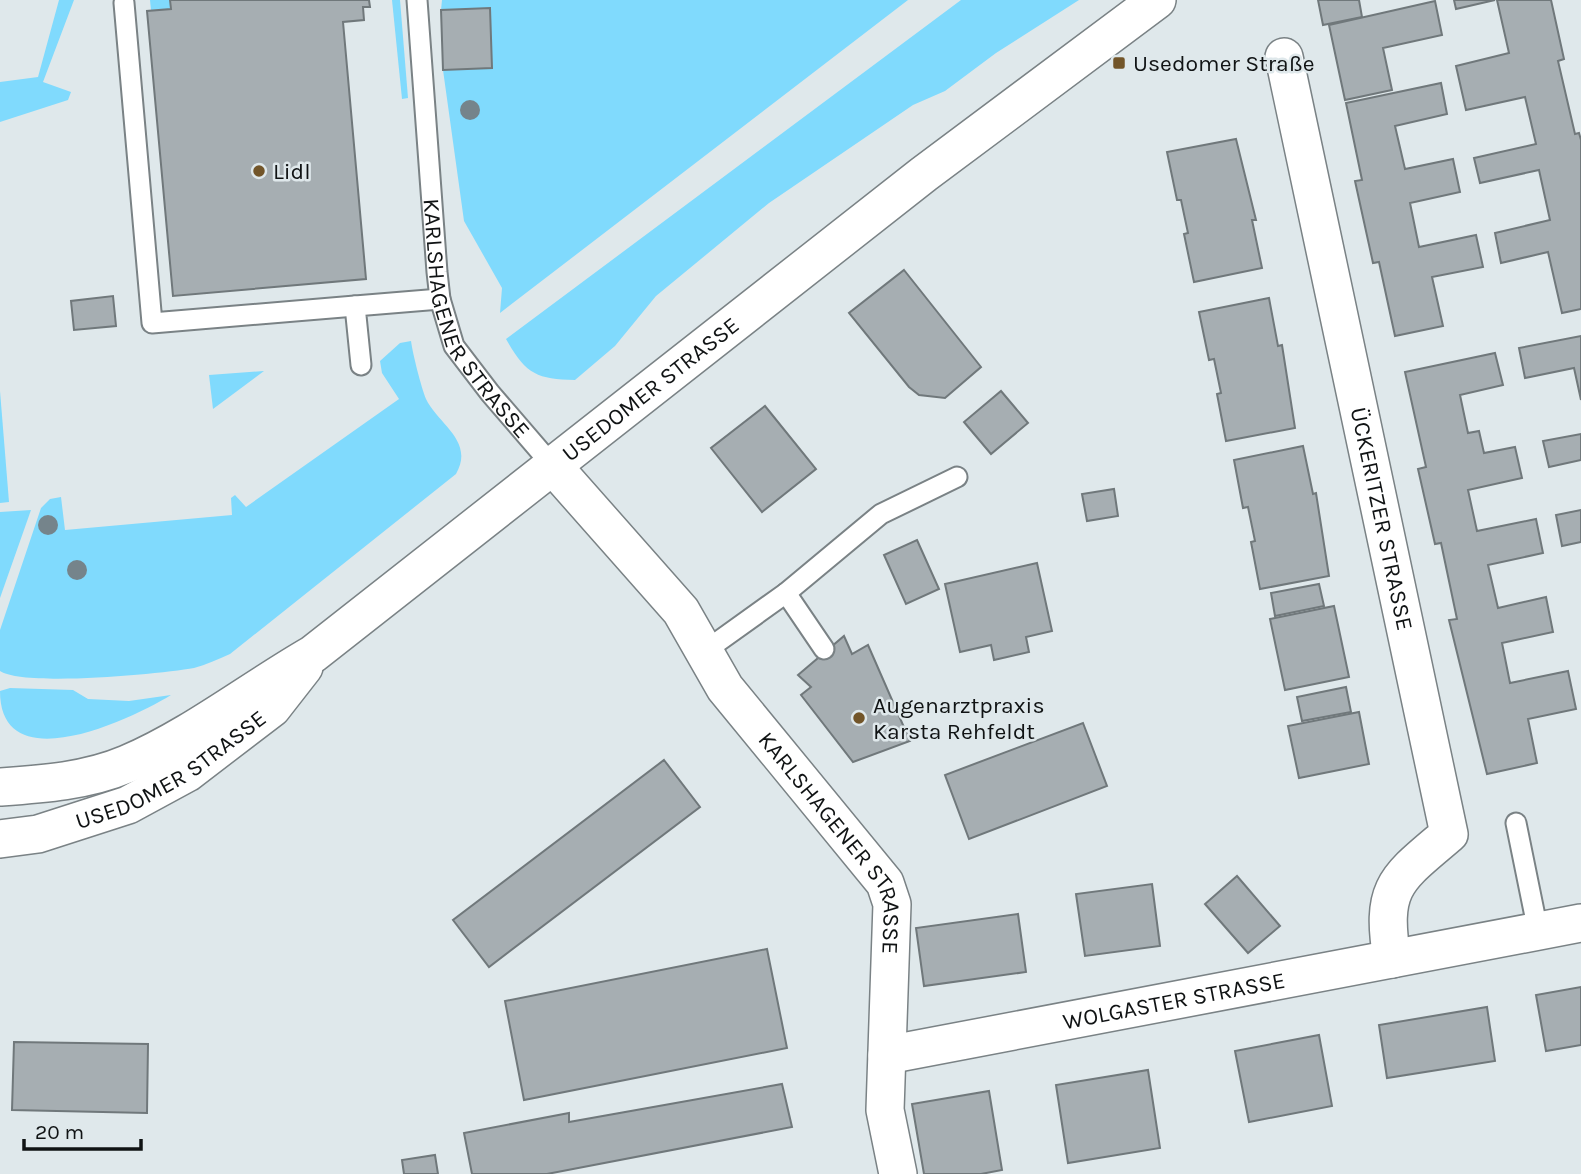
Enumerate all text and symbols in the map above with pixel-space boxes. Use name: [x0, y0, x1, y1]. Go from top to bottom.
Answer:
place label: Usedomer Straße: [1133, 50, 1315, 77]
marker: Usedomer Straße: [1111, 55, 1127, 71]
place label: Lidl: [273, 158, 311, 185]
marker: Lidl: [251, 163, 267, 179]
street label: KARLSHAGENER STRASSE: [418, 197, 536, 443]
street label: USEDOMER STRASSE: [557, 311, 744, 467]
street label: ÜCKERITZER STRASSE: [1345, 405, 1419, 633]
place label: Augenarztpraxis Karsta Rehfeldt: [873, 692, 1044, 745]
street label: USEDOMER STRASSE: [72, 704, 271, 835]
marker: Augenarztpraxis Karsta Rehfeldt: [851, 710, 867, 726]
street label: KARLSHAGENER STRASSE: [753, 726, 906, 955]
street label: WOLGASTER STRASSE: [1061, 966, 1287, 1035]
scale bar: [24, 1108, 142, 1152]
text: 20 m: [35, 1120, 84, 1144]

